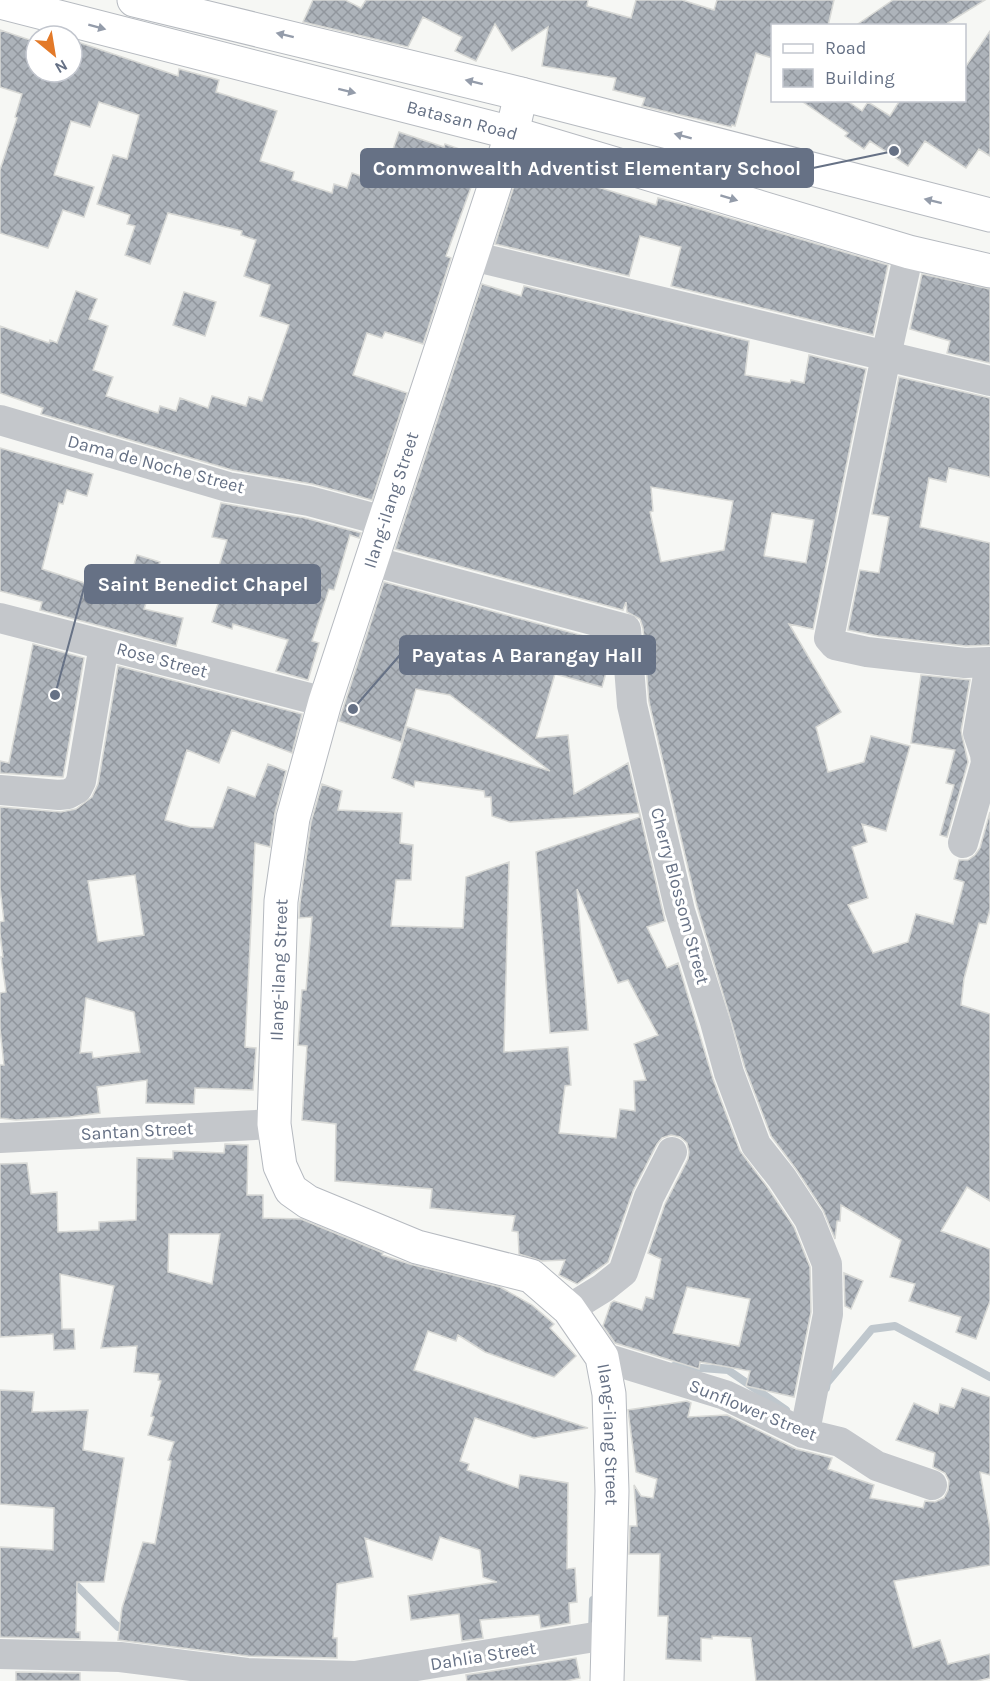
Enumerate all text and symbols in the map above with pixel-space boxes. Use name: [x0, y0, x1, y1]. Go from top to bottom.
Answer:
one-way arrow: [88, 23, 106, 33]
north arrow: [24, 24, 84, 84]
legend: [771, 24, 966, 102]
one-way arrow: [276, 30, 294, 40]
text: Road: [825, 37, 866, 59]
text: N: [52, 55, 71, 78]
text: Building: [825, 67, 895, 89]
one-way arrow: [465, 77, 483, 87]
one-way arrow: [338, 87, 356, 96]
street label: Batasan Road: [404, 95, 520, 145]
one-way arrow: [674, 131, 693, 141]
callout: Commonwealth Adventist Elementary School: [361, 149, 813, 187]
text: Commonwealth Adventist Elementary School: [373, 157, 801, 180]
one-way arrow: [720, 194, 738, 203]
one-way arrow: [924, 196, 942, 206]
street label: Ilang-ilang Street: [359, 429, 424, 571]
street label: Dama de Noche Street: [65, 430, 247, 498]
callout: Saint Benedict Chapel: [85, 565, 320, 603]
text: Saint Benedict Chapel: [97, 573, 309, 596]
callout: Payatas A Barangay Hall: [400, 636, 655, 674]
street label: Rose Street: [114, 637, 210, 683]
text: Payatas A Barangay Hall: [412, 644, 642, 667]
street label: Cherry Blossom Street: [646, 805, 714, 987]
street label: Ilang-ilang Street: [266, 898, 292, 1041]
street label: Santan Street: [80, 1117, 194, 1145]
street label: Ilang-ilang Street: [592, 1362, 623, 1506]
street label: Sunflower Street: [686, 1374, 820, 1446]
street label: Dahlia Street: [429, 1637, 538, 1675]

